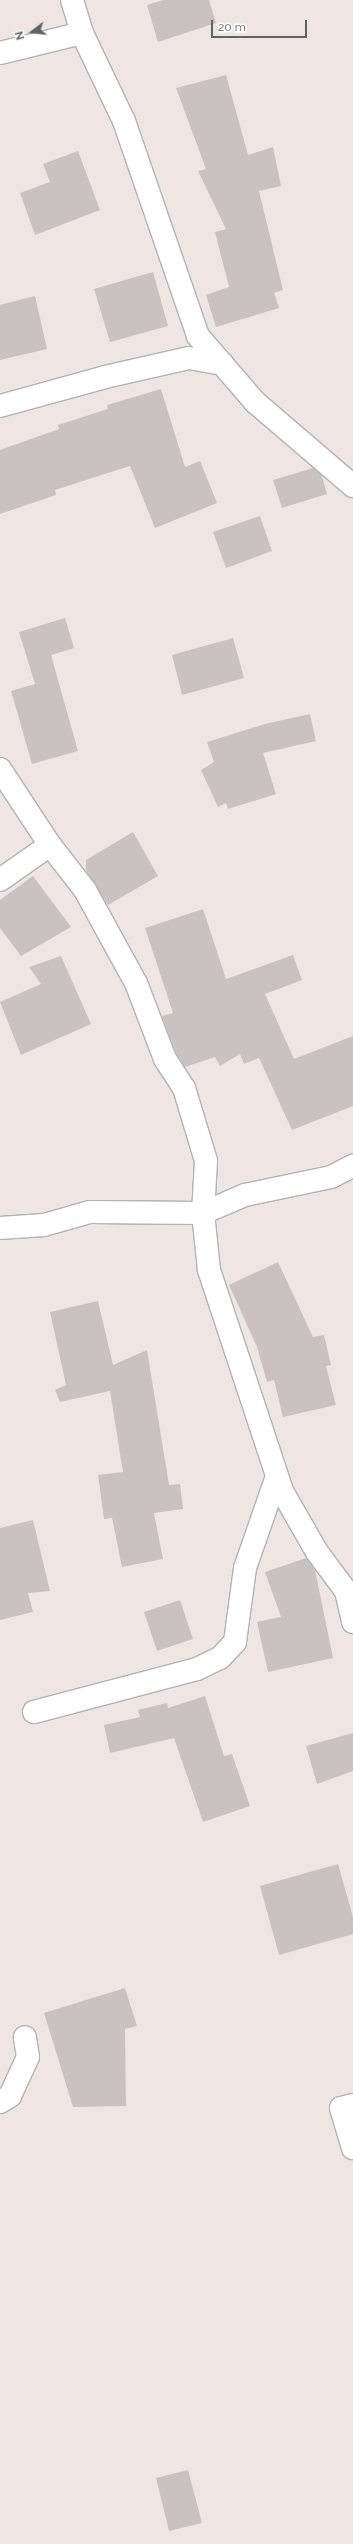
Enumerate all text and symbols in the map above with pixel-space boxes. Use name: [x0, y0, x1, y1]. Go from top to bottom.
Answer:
north arrow: [12, 12, 52, 52]
scale bar: [213, 12, 309, 38]
text: 20 m: [218, 20, 246, 34]
text: N: [13, 30, 27, 41]

